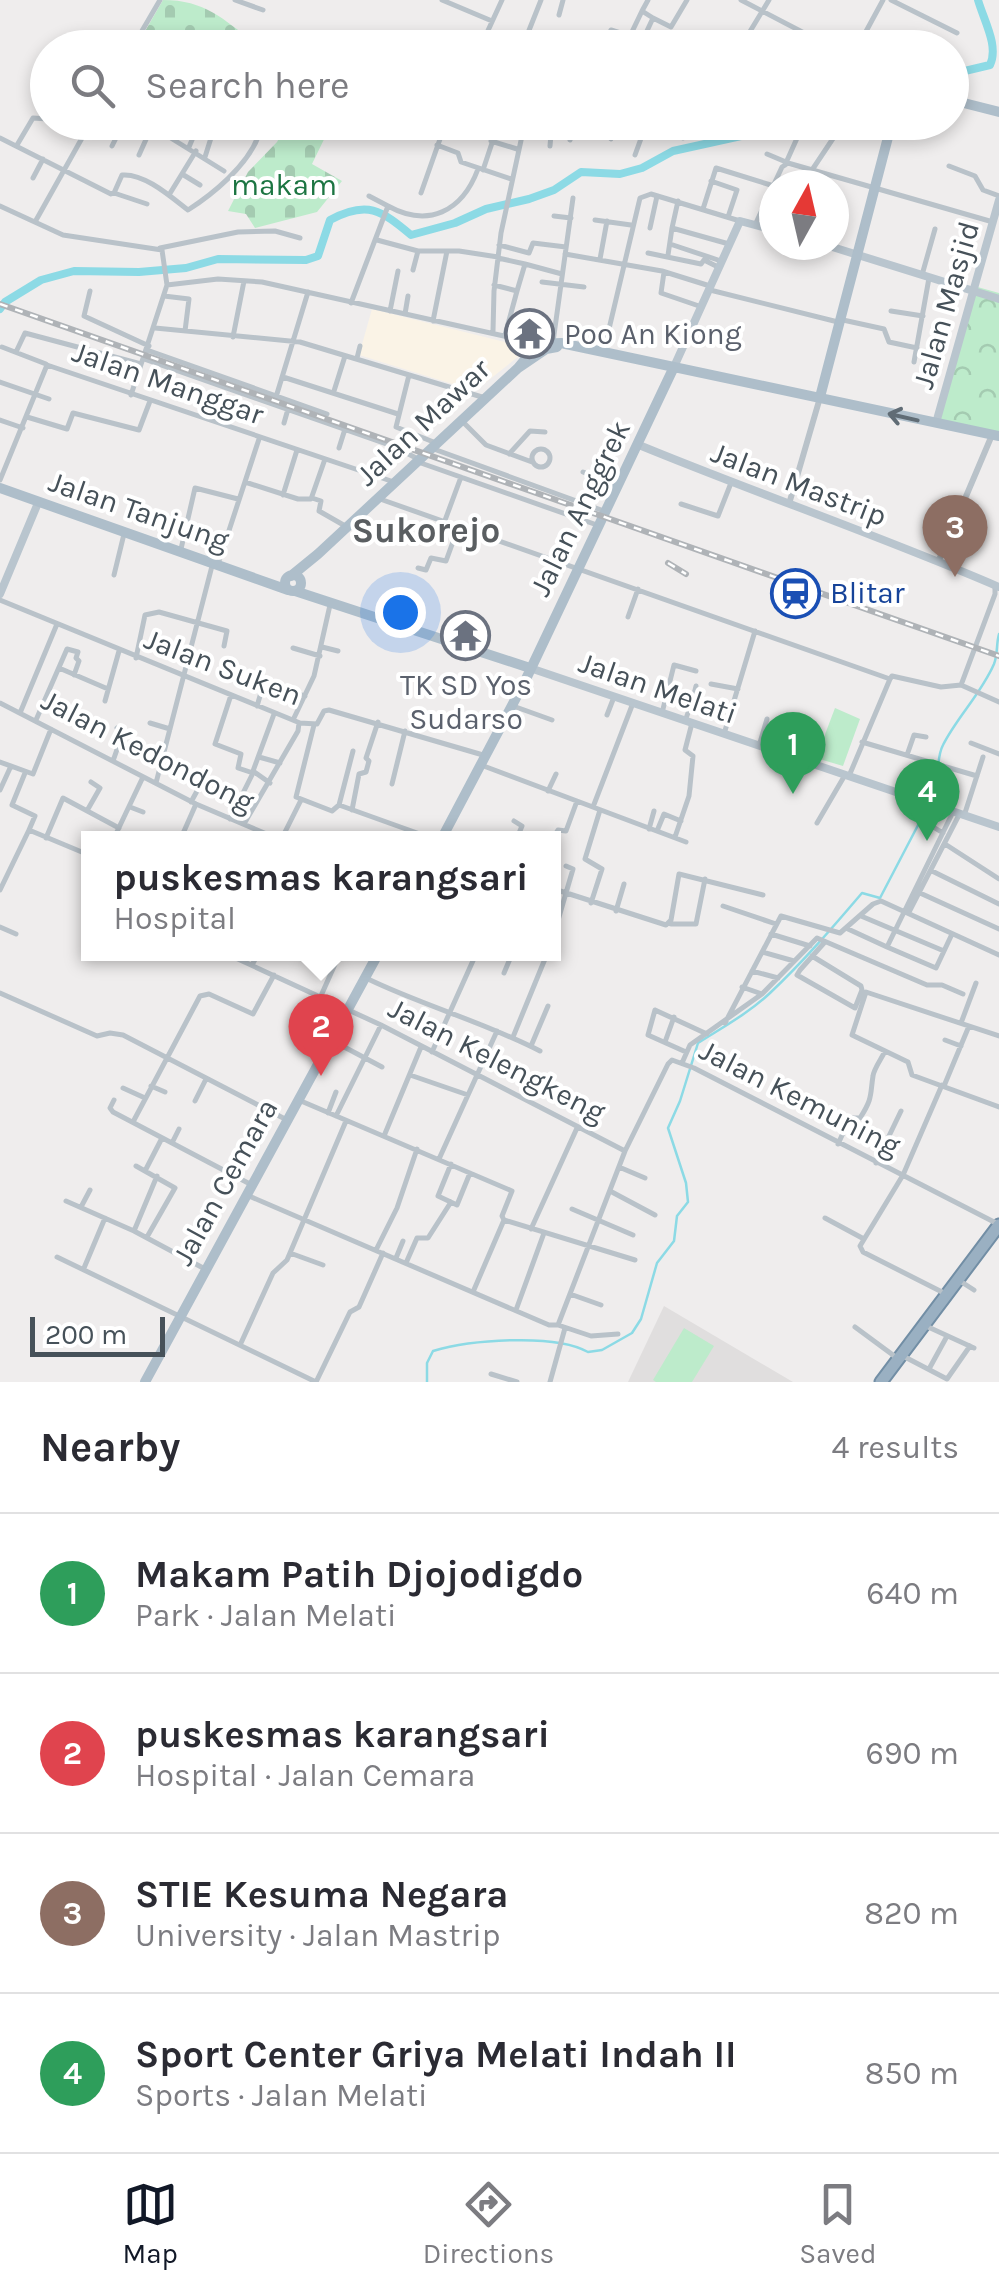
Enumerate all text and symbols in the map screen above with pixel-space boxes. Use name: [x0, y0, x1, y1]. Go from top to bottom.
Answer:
search box: [30, 30, 969, 140]
icon: search: [65, 58, 120, 113]
text: Search here: [145, 63, 349, 108]
park label: makam: [231, 167, 337, 203]
north arrow: [759, 170, 849, 260]
street label: Jalan Masjid: [905, 217, 987, 393]
temple icon: Poo An Kiong: [503, 308, 555, 360]
place label: Poo An Kiong: [564, 316, 742, 352]
street label: Jalan Manggar: [68, 333, 269, 433]
street label: Jalan Mawar: [349, 351, 497, 493]
one-way arrow: [888, 406, 920, 425]
street label: Jalan Anggrek: [522, 414, 638, 602]
street label: Jalan Mastrip: [706, 434, 892, 534]
street label: Jalan Tanjung: [44, 463, 234, 559]
pin: 3: [922, 494, 988, 577]
district label: Sukorejo: [352, 510, 500, 552]
station icon: Blitar: [769, 567, 821, 619]
place label: Blitar: [830, 575, 905, 611]
your location: [375, 587, 426, 638]
temple icon: TK SD Yos Sudarso: [440, 610, 492, 662]
street label: Jalan Suken: [139, 621, 307, 713]
street label: Jalan Melati: [574, 644, 742, 732]
place label: TK SD Yos Sudarso: [400, 667, 532, 737]
street label: Jalan Kedondong: [36, 682, 260, 820]
pin: 1: [760, 712, 826, 794]
pin: 4: [894, 758, 960, 841]
popup: [81, 831, 561, 961]
text: puskesmas karangsari: [114, 855, 528, 900]
text: Hospital: [114, 900, 236, 937]
street label: Jalan Kelengkeng: [383, 990, 612, 1130]
pin: 2: [288, 994, 354, 1076]
street label: Jalan Kemuning: [693, 1032, 907, 1164]
street label: Jalan Cemara: [165, 1093, 285, 1271]
scale bar: [30, 1312, 165, 1356]
text: 200 m: [45, 1318, 127, 1351]
text: Nearby: [40, 1422, 180, 1472]
text: 4 results: [832, 1429, 959, 1466]
text: Makam Patih Djojodigdo: [135, 1552, 583, 1597]
text: 1: [67, 1575, 78, 1612]
text: 640 m: [866, 1575, 959, 1612]
text: Park · Jalan Melati: [135, 1597, 397, 1634]
text: puskesmas karangsari: [135, 1712, 550, 1757]
text: 2: [63, 1735, 82, 1772]
text: 690 m: [866, 1735, 959, 1772]
text: Hospital · Jalan Cemara: [135, 1757, 475, 1794]
text: STIE Kesuma Negara: [135, 1872, 509, 1917]
text: 3: [63, 1895, 82, 1932]
text: 820 m: [864, 1895, 959, 1932]
text: University · Jalan Mastrip: [135, 1917, 500, 1954]
text: Sport Center Griya Melati Indah II: [135, 2032, 737, 2077]
text: 4: [63, 2055, 82, 2092]
text: 850 m: [865, 2055, 959, 2092]
text: Sports · Jalan Melati: [135, 2077, 428, 2114]
tab: Map: [122, 2177, 178, 2270]
tab: Directions: [423, 2177, 554, 2270]
tab: Saved: [799, 2177, 877, 2270]

